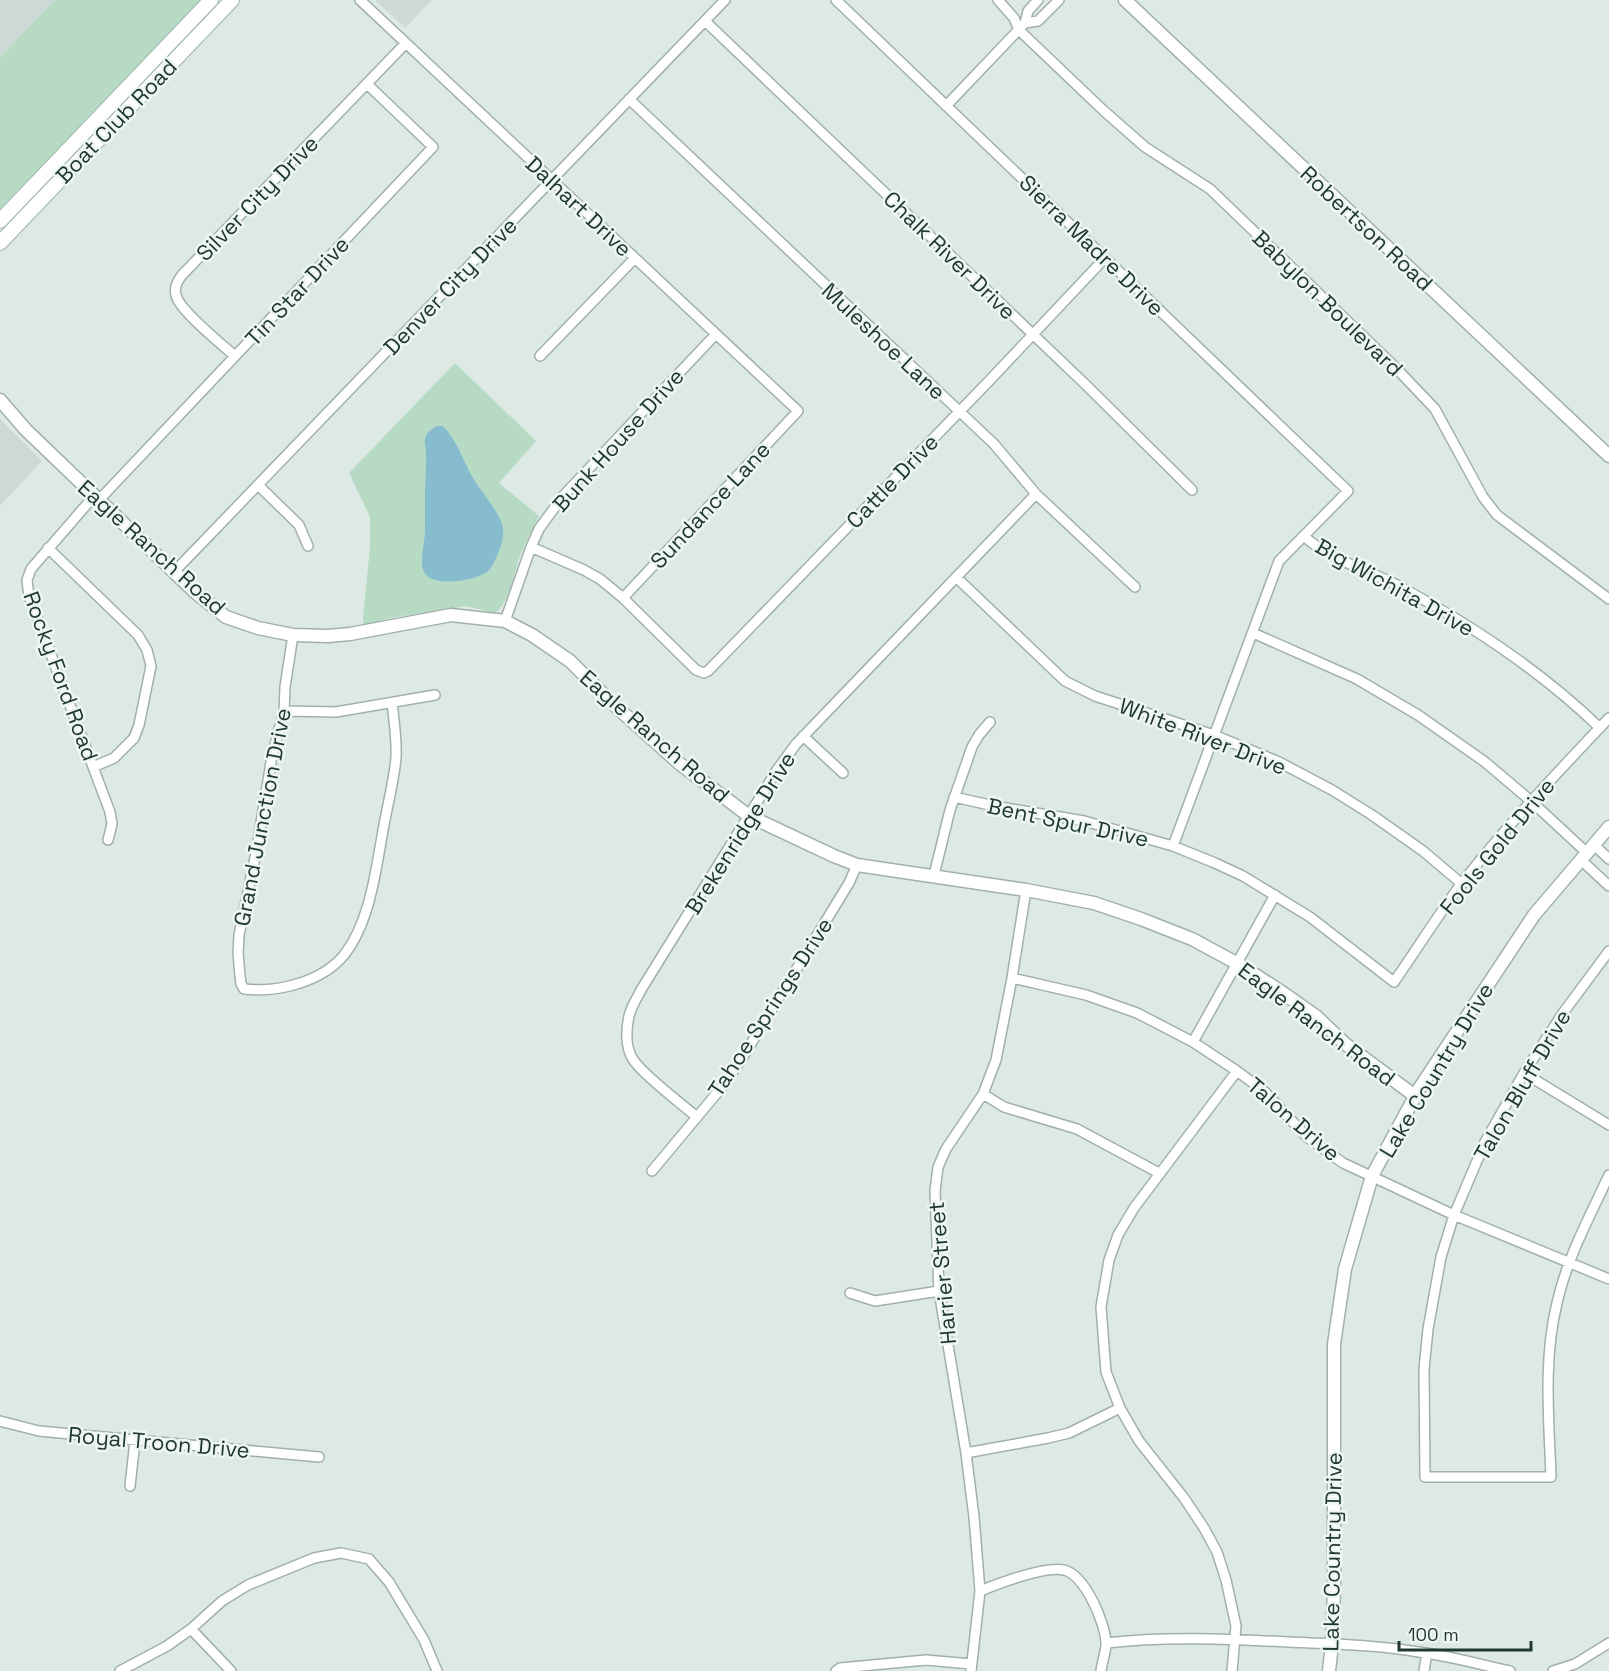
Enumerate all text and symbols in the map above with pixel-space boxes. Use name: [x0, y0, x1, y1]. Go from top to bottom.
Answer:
street label: Boat Club Road: [49, 53, 183, 189]
street label: Silver City Drive: [190, 129, 324, 267]
street label: Dalhart Drive: [520, 150, 638, 262]
street label: Robertson Road: [1295, 159, 1439, 297]
street label: Sierra Madre Drive: [1013, 169, 1171, 321]
street label: Chalk River Drive: [878, 185, 1022, 325]
street label: Denver City Drive: [377, 211, 523, 361]
street label: Babylon Boulevard: [1247, 224, 1409, 382]
street label: Tin Star Drive: [239, 230, 355, 352]
street label: Muleshoe Lane: [816, 276, 952, 406]
street label: Bunk House Drive: [546, 362, 690, 518]
street label: Cattle Drive: [840, 428, 944, 534]
street label: Sundance Lane: [644, 436, 776, 574]
street label: Eagle Ranch Road: [72, 473, 232, 621]
street label: Big Wichita Drive: [1311, 532, 1479, 642]
street label: Rocky Ford Road: [17, 587, 105, 765]
street label: Eagle Ranch Road: [574, 663, 736, 809]
street label: White River Drive: [1115, 691, 1291, 781]
street label: Grand Junction Drive: [227, 706, 297, 928]
street label: Brekenridge Drive: [679, 746, 801, 920]
street label: Fools Gold Drive: [1433, 772, 1561, 920]
street label: Bent Spur Drive: [985, 791, 1151, 853]
street label: Tahoe Springs Drive: [702, 912, 838, 1102]
street label: Eagle Ranch Road: [1233, 956, 1401, 1092]
street label: Lake Country Drive: [1373, 977, 1499, 1163]
street label: Talon Bluff Drive: [1467, 1004, 1577, 1166]
street label: Talon Drive: [1242, 1071, 1346, 1167]
street label: Harrier Street: [922, 1200, 962, 1346]
street label: Royal Troon Drive: [67, 1420, 251, 1464]
street label: Lake Country Drive: [1316, 1452, 1348, 1652]
scale bar: [1399, 1614, 1531, 1652]
text: 100 m: [1408, 1623, 1459, 1646]

